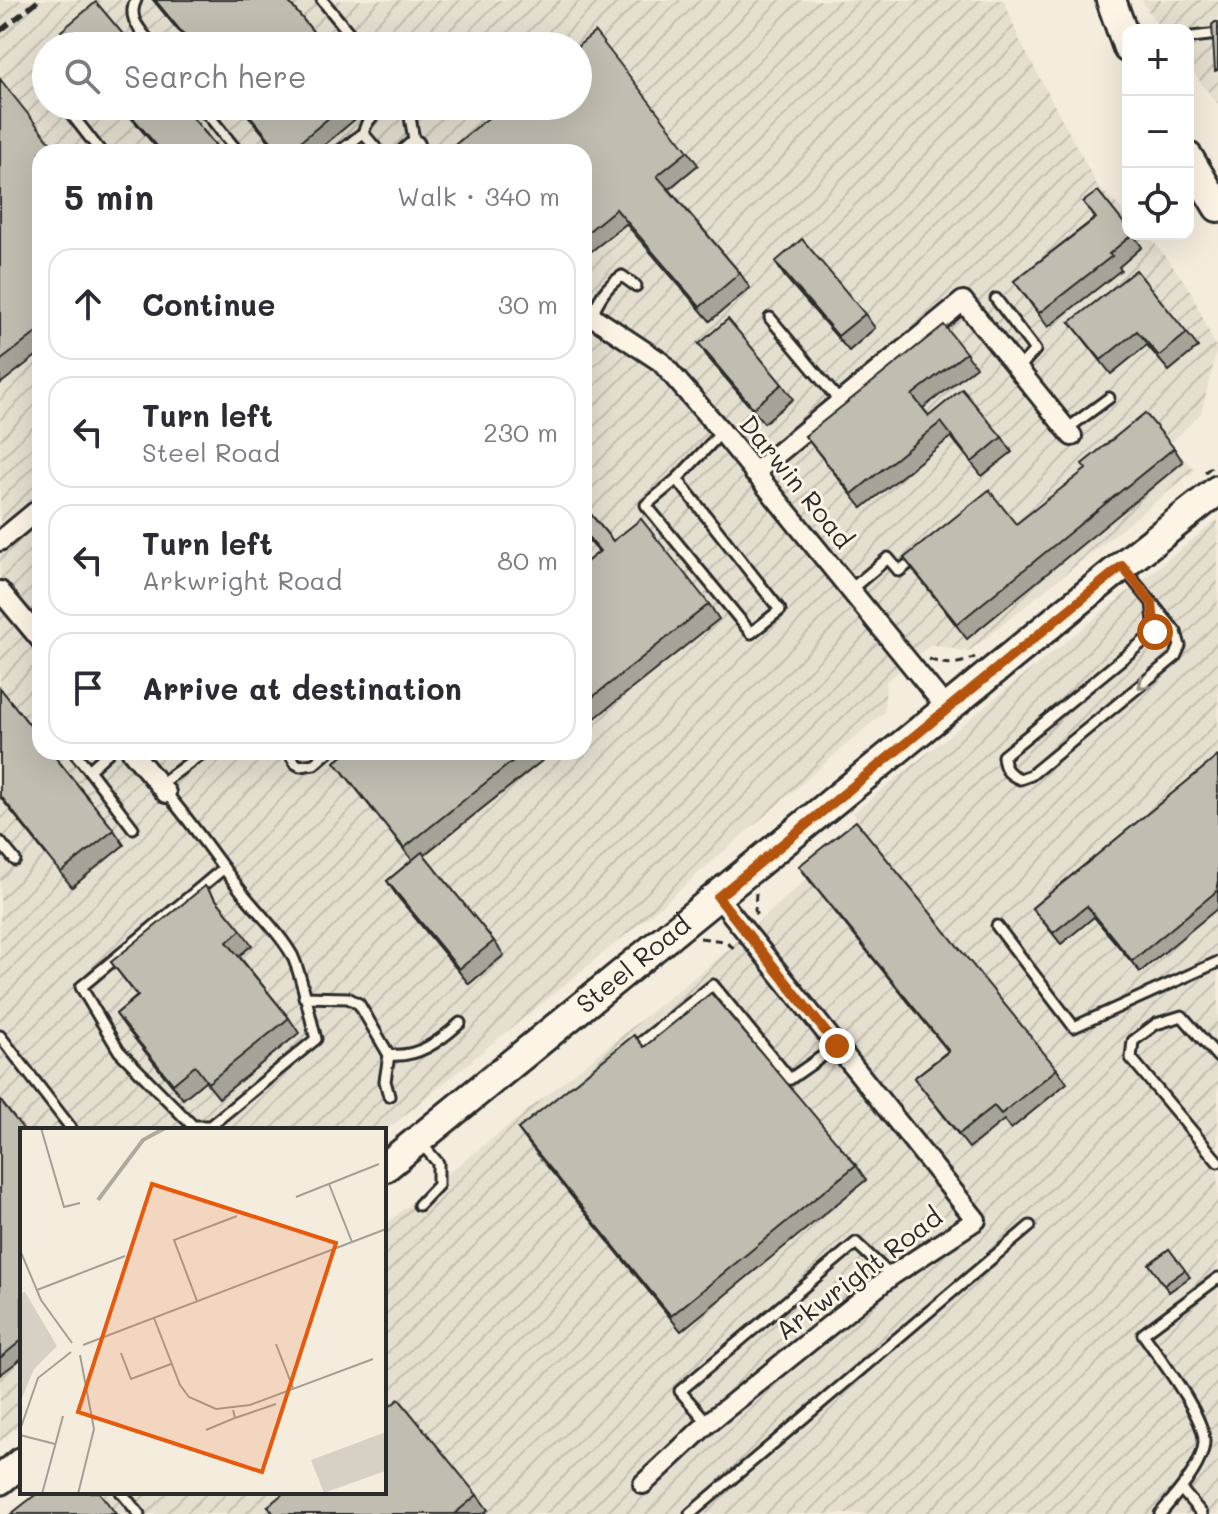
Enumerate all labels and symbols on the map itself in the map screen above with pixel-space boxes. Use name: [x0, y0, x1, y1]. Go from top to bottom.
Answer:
street label: Darwin Road: [732, 407, 861, 555]
route start: [1137, 614, 1173, 650]
one-way arrow: [1137, 674, 1152, 688]
street label: Steel Road: [569, 907, 697, 1020]
route end: [819, 1028, 855, 1064]
inset map: [20, 1128, 386, 1494]
street label: Arkwright Road: [768, 1199, 949, 1347]

